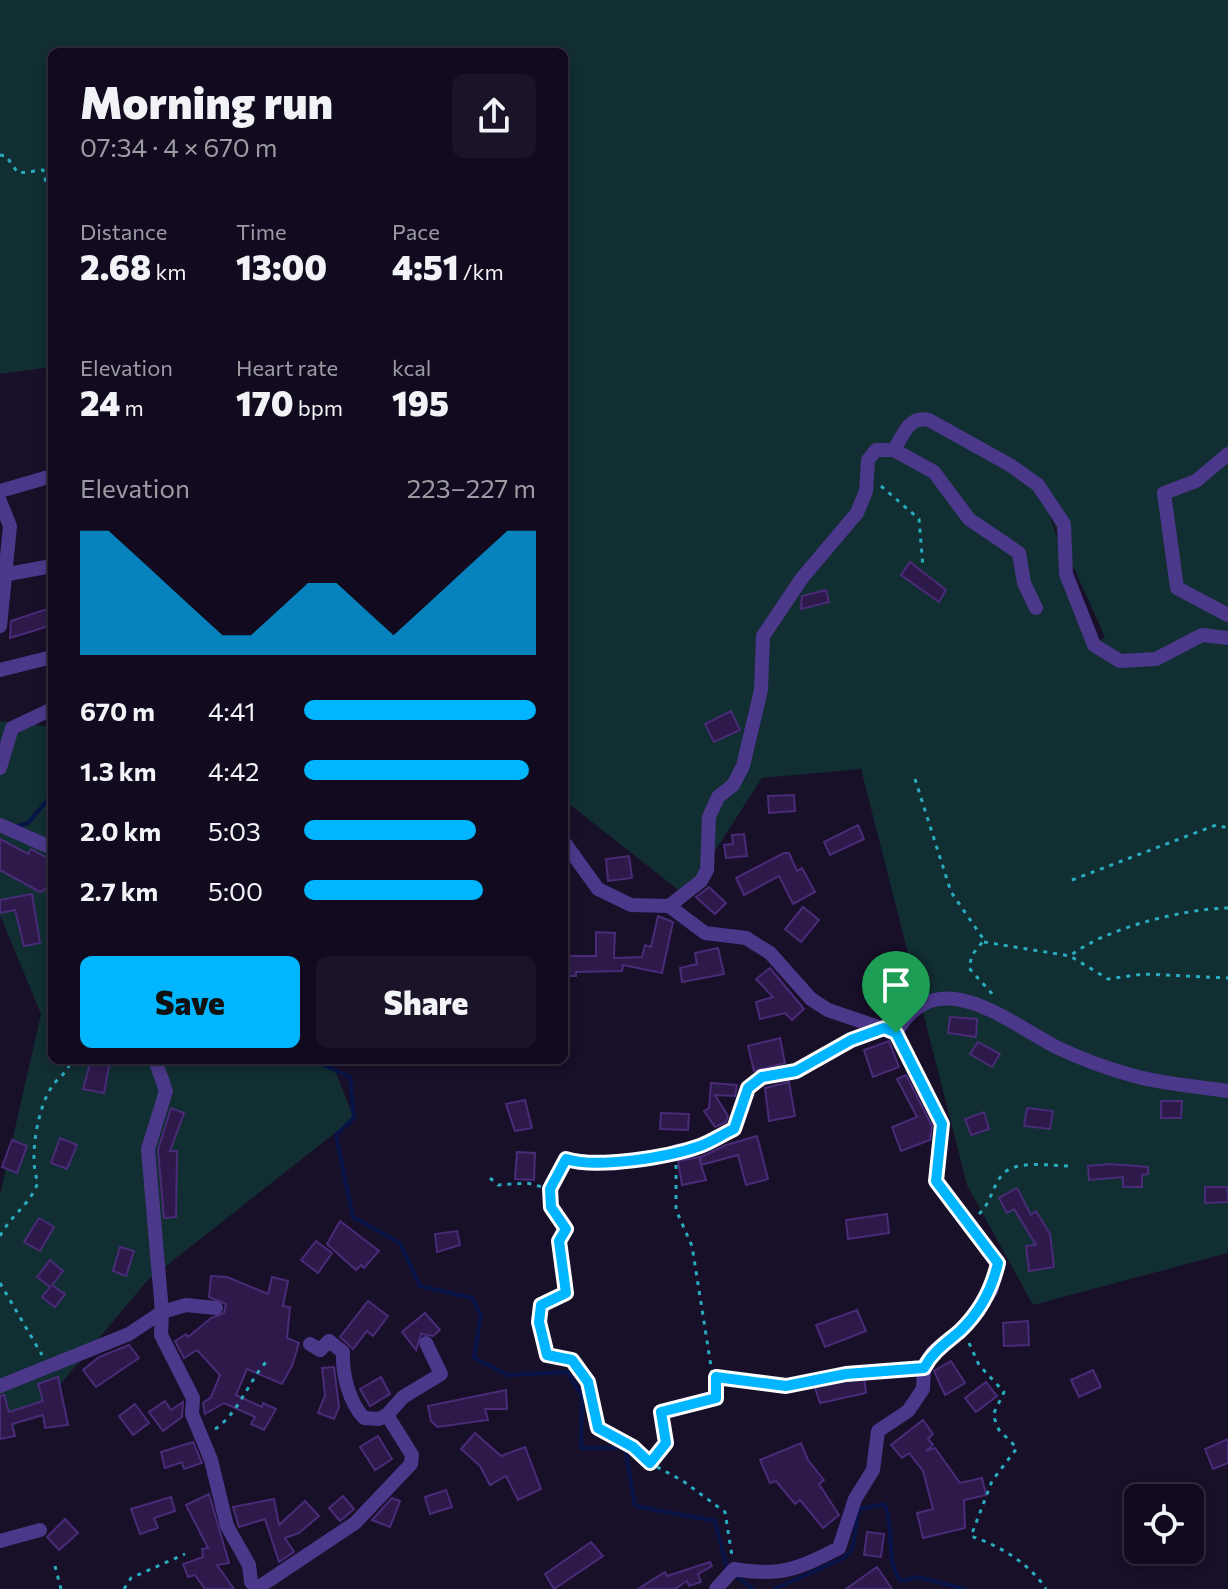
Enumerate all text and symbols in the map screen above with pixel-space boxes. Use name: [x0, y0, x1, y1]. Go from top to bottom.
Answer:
text: Morning run: [80, 74, 333, 128]
button: share: [452, 74, 536, 158]
text: 07:34 · 4 × 670 m: [80, 131, 278, 162]
text: Distance: [80, 218, 167, 245]
text: Time: [236, 218, 287, 245]
text: Pace: [392, 218, 440, 245]
text: 2.68: [80, 245, 151, 287]
text: 13:00: [236, 245, 327, 287]
text: 4:51: [392, 245, 459, 287]
text: km: [151, 258, 187, 285]
text: /km: [459, 258, 504, 285]
text: Elevation: [80, 354, 173, 381]
text: Heart rate: [236, 354, 338, 381]
text: kcal: [392, 354, 431, 381]
text: 24: [80, 381, 120, 423]
text: 170: [236, 381, 294, 423]
text: 195: [392, 381, 449, 423]
text: m: [120, 394, 144, 421]
text: bpm: [294, 394, 343, 421]
text: Elevation: [80, 472, 190, 503]
text: 223–227 m: [407, 472, 536, 503]
text: 670 m: [80, 695, 155, 726]
text: 4:41: [208, 695, 256, 726]
text: 1.3 km: [80, 755, 156, 786]
text: 4:42: [208, 755, 259, 786]
text: 2.0 km: [80, 815, 161, 846]
text: 5:03: [208, 815, 261, 846]
text: 2.7 km: [80, 875, 158, 906]
text: 5:00: [208, 875, 263, 906]
pin: [862, 951, 930, 1033]
button: Save: [80, 956, 300, 1048]
button: Share: [316, 956, 536, 1048]
icon: arrive: [874, 963, 918, 1007]
map controls: [1124, 1484, 1204, 1564]
button: locate: [1124, 1484, 1204, 1564]

